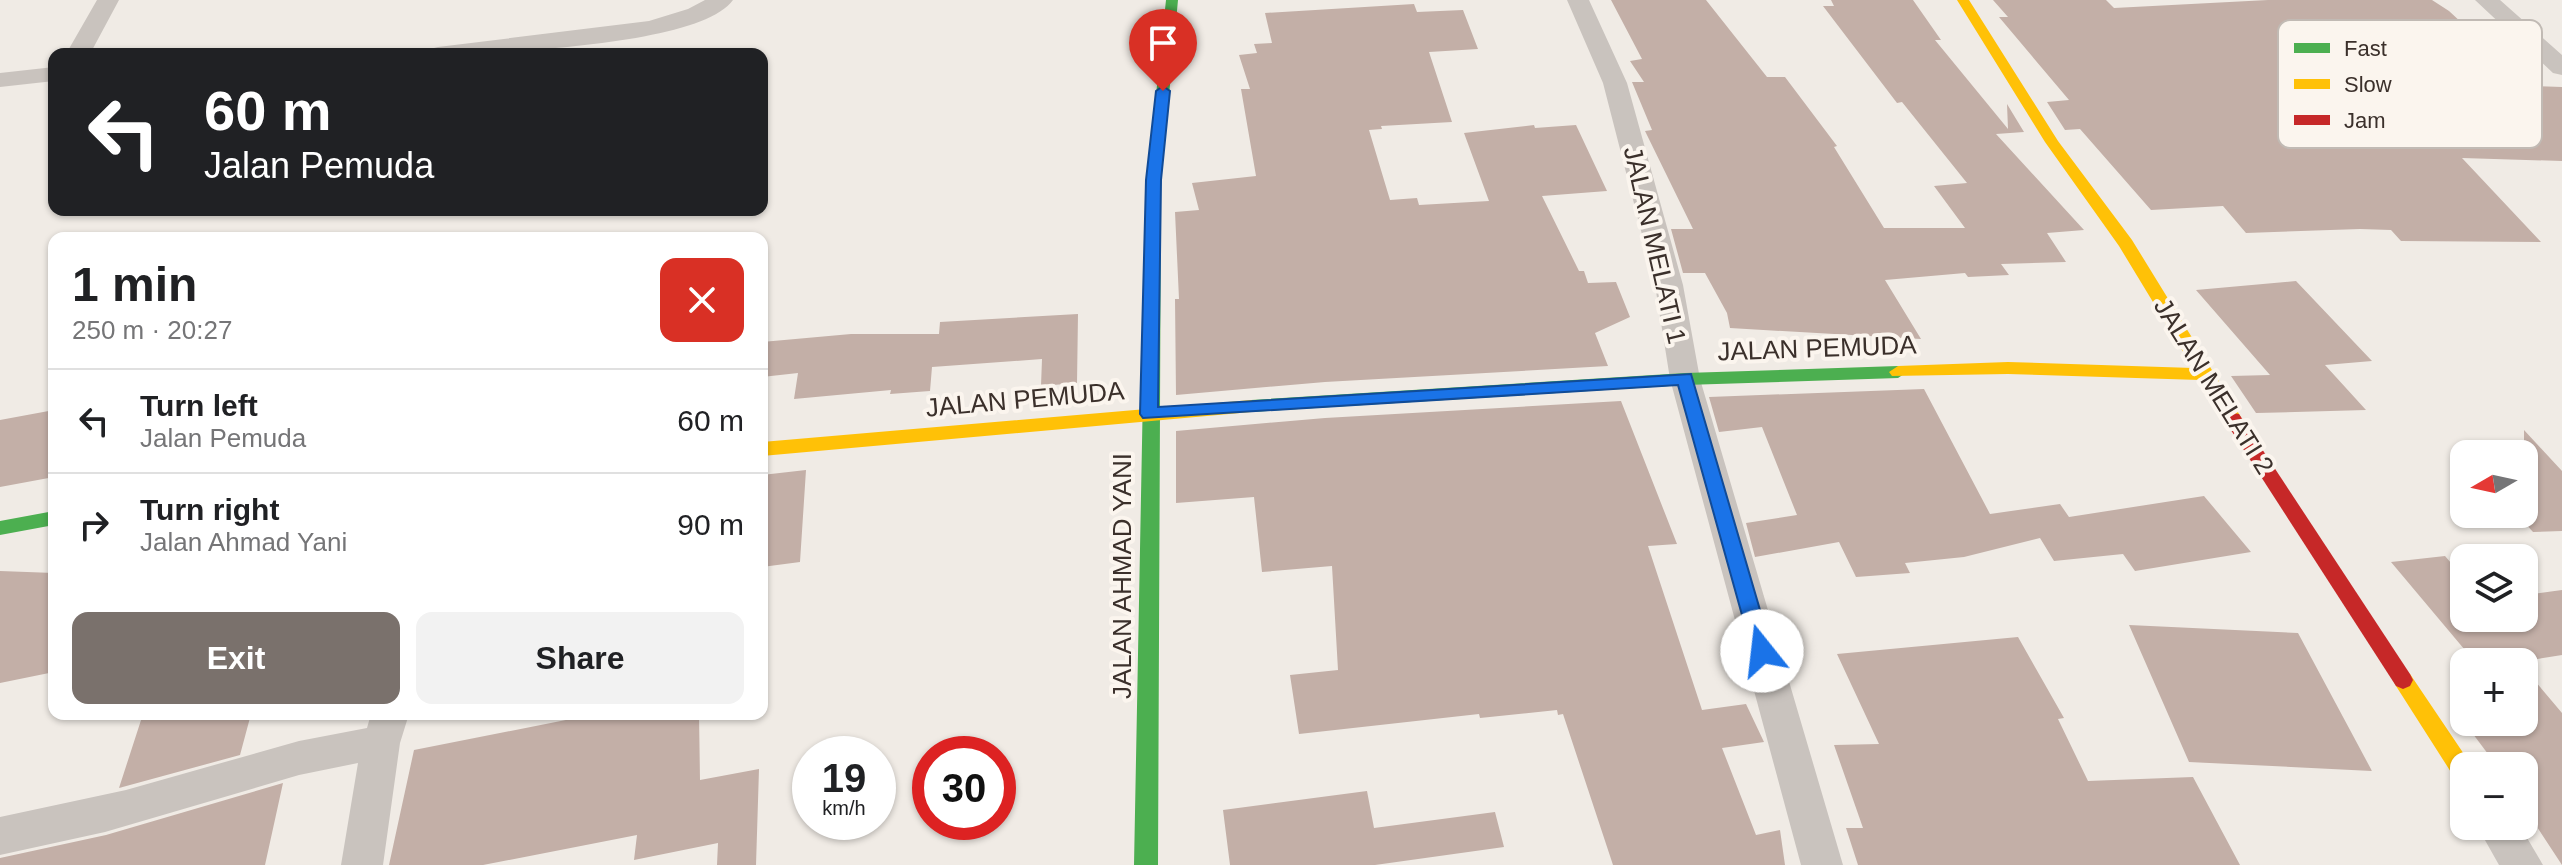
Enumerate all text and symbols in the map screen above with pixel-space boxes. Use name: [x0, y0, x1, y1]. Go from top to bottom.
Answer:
pin: [1129, 9, 1197, 91]
legend: [2278, 20, 2542, 148]
icon: arrive: [1141, 21, 1185, 65]
text: Fast: [2344, 36, 2387, 61]
text: Slow: [2344, 72, 2392, 97]
text: 60 m: [204, 79, 332, 142]
icon: left: [72, 80, 176, 184]
text: Jam: [2344, 108, 2386, 133]
street label: JALAN MELATI 1: [1618, 143, 1692, 347]
text: Jalan Pemuda: [204, 145, 434, 186]
text: 1 min: [72, 258, 197, 311]
button: close: [660, 258, 744, 342]
street label: JALAN MELATI 2: [2148, 292, 2280, 480]
text: 250 m · 20:27: [72, 315, 232, 345]
street label: JALAN PEMUDA: [1717, 330, 1918, 366]
street label: JALAN PEMUDA: [924, 375, 1126, 423]
text: Turn left: [140, 389, 258, 422]
icon: left: [72, 399, 116, 443]
text: 60 m: [677, 404, 744, 437]
text: Jalan Pemuda: [140, 423, 306, 453]
north arrow: [2450, 440, 2538, 528]
map controls: [2450, 440, 2538, 840]
street label: JALAN AHMAD YANI: [1107, 453, 1137, 699]
text: Turn right: [140, 493, 279, 526]
icon: right: [72, 503, 116, 547]
text: 90 m: [677, 508, 744, 541]
text: Jalan Ahmad Yani: [140, 527, 347, 557]
button: layers: [2450, 544, 2538, 632]
position arrow: [1720, 609, 1804, 693]
button: Exit: [72, 612, 400, 704]
button: Share: [416, 612, 744, 704]
button: +: [2450, 648, 2538, 736]
speed limit sign: 30: [912, 736, 1016, 840]
button: −: [2450, 752, 2538, 840]
text: 19: [822, 756, 866, 800]
text: km/h: [822, 797, 866, 819]

